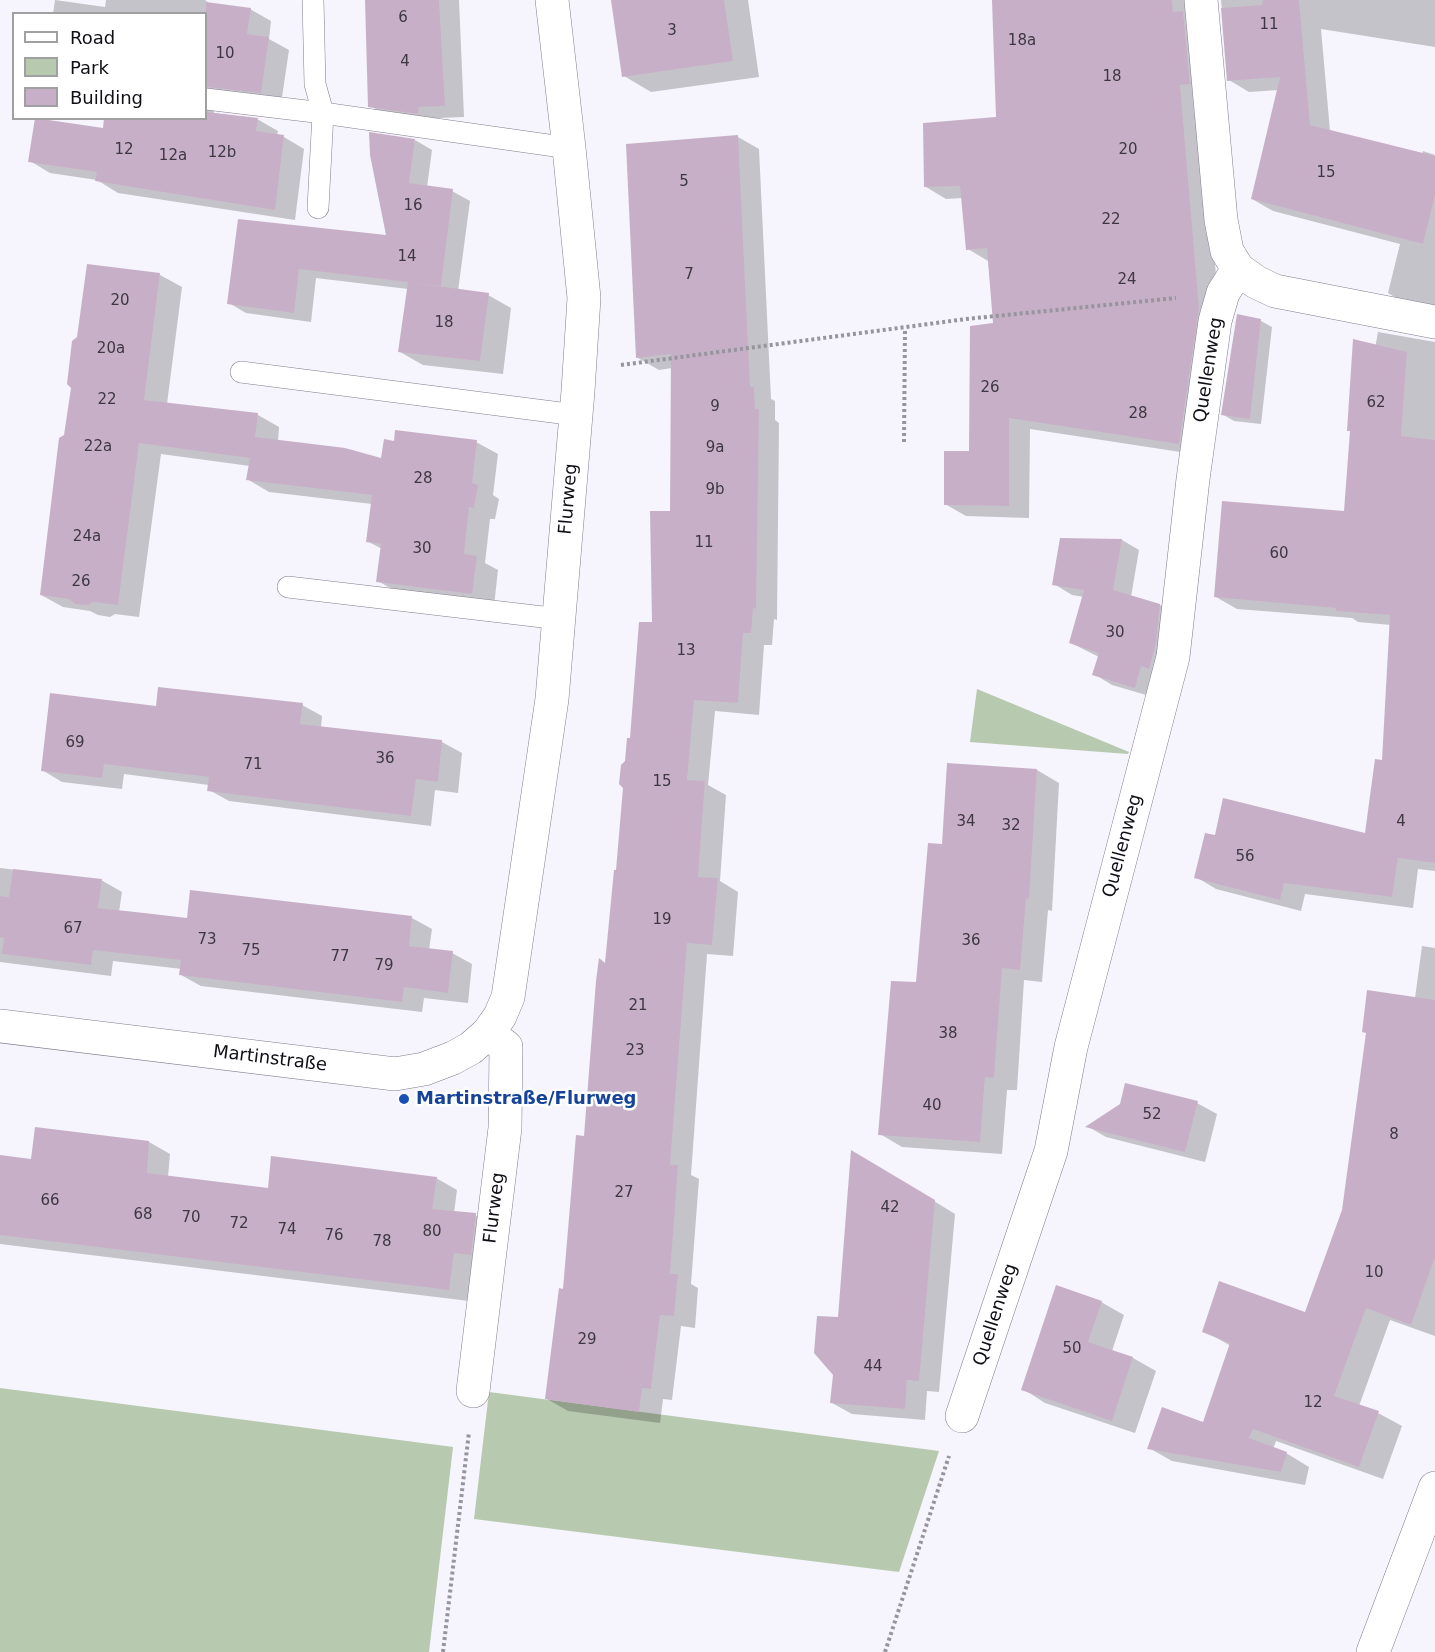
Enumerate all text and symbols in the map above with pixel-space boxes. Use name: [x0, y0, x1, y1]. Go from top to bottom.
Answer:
house number: 6: [398, 9, 408, 27]
legend: [12, 12, 207, 120]
house number: 11: [1259, 16, 1279, 34]
house number: 3: [667, 22, 677, 40]
text: Road: [70, 27, 115, 48]
house number: 18a: [1008, 32, 1036, 50]
house number: 10: [215, 45, 235, 63]
house number: 4: [400, 53, 410, 71]
text: Park: [70, 57, 109, 78]
house number: 18: [1102, 68, 1122, 86]
text: Building: [70, 87, 143, 108]
house number: 12: [114, 141, 134, 159]
house number: 20: [1118, 141, 1138, 159]
house number: 12b: [208, 144, 236, 162]
house number: 12a: [159, 147, 187, 165]
house number: 15: [1316, 164, 1336, 182]
house number: 5: [679, 173, 689, 191]
house number: 16: [403, 197, 423, 215]
house number: 22: [1101, 211, 1121, 229]
house number: 14: [397, 248, 417, 266]
house number: 7: [684, 266, 694, 284]
house number: 24: [1117, 271, 1137, 289]
house number: 20: [110, 292, 130, 310]
house number: 18: [434, 314, 454, 332]
street label: Quellenweg: [1190, 316, 1228, 424]
house number: 20a: [97, 340, 125, 358]
house number: 26: [980, 379, 1000, 397]
house number: 22: [97, 391, 117, 409]
house number: 62: [1366, 394, 1386, 412]
house number: 9: [710, 398, 720, 416]
house number: 28: [1128, 405, 1148, 423]
house number: 22a: [84, 438, 112, 456]
house number: 9a: [706, 439, 724, 457]
street label: Flurweg: [555, 463, 583, 535]
house number: 28: [413, 470, 433, 488]
house number: 9b: [705, 481, 725, 499]
house number: 24a: [73, 528, 101, 546]
house number: 11: [694, 534, 714, 552]
house number: 30: [412, 540, 432, 558]
house number: 60: [1269, 545, 1289, 563]
house number: 26: [71, 573, 91, 591]
house number: 30: [1105, 624, 1125, 642]
house number: 13: [676, 642, 696, 660]
house number: 69: [65, 734, 85, 752]
house number: 36: [375, 750, 395, 768]
house number: 71: [243, 756, 263, 774]
house number: 15: [652, 773, 672, 791]
street label: Quellenweg: [1099, 792, 1147, 900]
house number: 34: [956, 813, 976, 831]
house number: 4: [1396, 813, 1406, 831]
house number: 32: [1001, 817, 1021, 835]
house number: 56: [1235, 848, 1255, 866]
house number: 19: [652, 911, 672, 929]
house number: 67: [63, 920, 83, 938]
house number: 73: [197, 931, 217, 949]
house number: 36: [961, 932, 981, 950]
house number: 75: [241, 942, 261, 960]
house number: 77: [330, 948, 350, 966]
house number: 79: [374, 957, 394, 975]
house number: 21: [628, 997, 648, 1015]
house number: 38: [938, 1025, 958, 1043]
street label: Martinstraße: [212, 1041, 328, 1077]
house number: 23: [625, 1042, 645, 1060]
place label: Martinstraße/Flurweg: [416, 1088, 636, 1110]
marker: Martinstraße/Flurweg: [397, 1092, 411, 1106]
house number: 40: [922, 1097, 942, 1115]
house number: 52: [1142, 1106, 1162, 1124]
house number: 8: [1389, 1126, 1399, 1144]
street label: Flurweg: [480, 1171, 510, 1245]
house number: 27: [614, 1184, 634, 1202]
house number: 66: [40, 1192, 60, 1210]
house number: 42: [880, 1199, 900, 1217]
house number: 68: [133, 1206, 153, 1224]
house number: 70: [181, 1209, 201, 1227]
house number: 72: [229, 1215, 249, 1233]
house number: 74: [277, 1221, 297, 1239]
house number: 80: [422, 1223, 442, 1241]
house number: 76: [324, 1227, 344, 1245]
house number: 78: [372, 1233, 392, 1251]
street label: Quellenweg: [969, 1261, 1023, 1369]
house number: 10: [1364, 1264, 1384, 1282]
house number: 29: [577, 1331, 597, 1349]
house number: 50: [1062, 1340, 1082, 1358]
house number: 44: [863, 1358, 883, 1376]
house number: 12: [1303, 1394, 1323, 1412]

